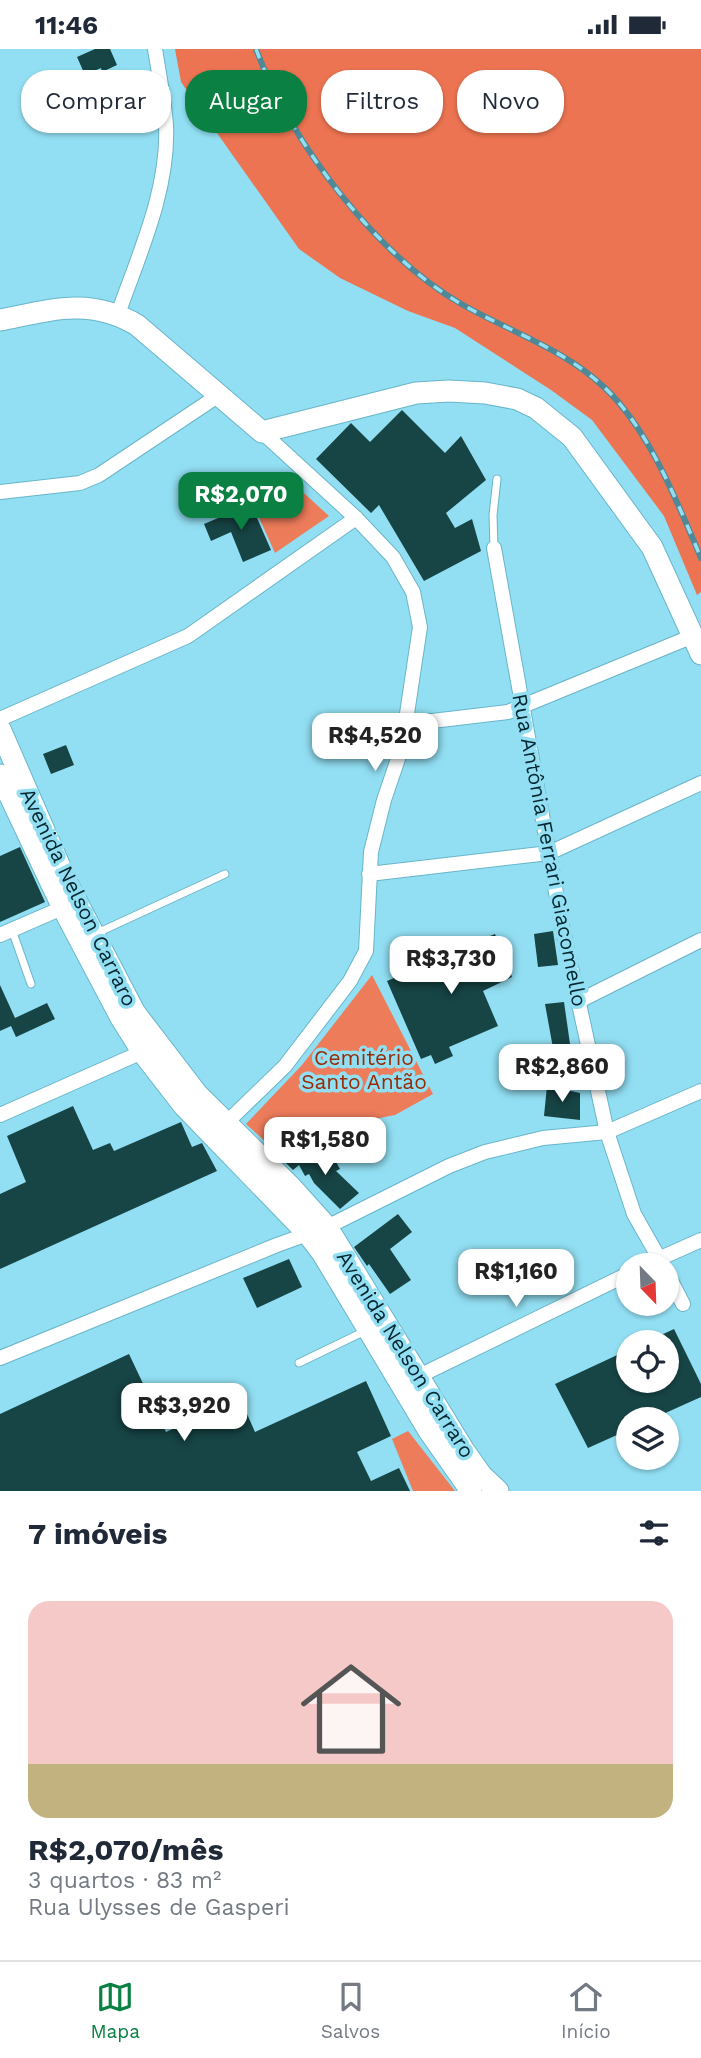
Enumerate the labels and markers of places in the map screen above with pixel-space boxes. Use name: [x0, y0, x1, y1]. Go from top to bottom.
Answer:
pin: R$2,070: [176, 473, 306, 532]
pin: R$4,520: [310, 713, 440, 773]
pin: R$3,730: [386, 937, 516, 996]
pin: R$2,860: [497, 1045, 627, 1104]
pin: R$1,580: [260, 1117, 390, 1177]
pin: R$1,160: [451, 1249, 581, 1309]
pin: R$3,920: [119, 1383, 249, 1443]

